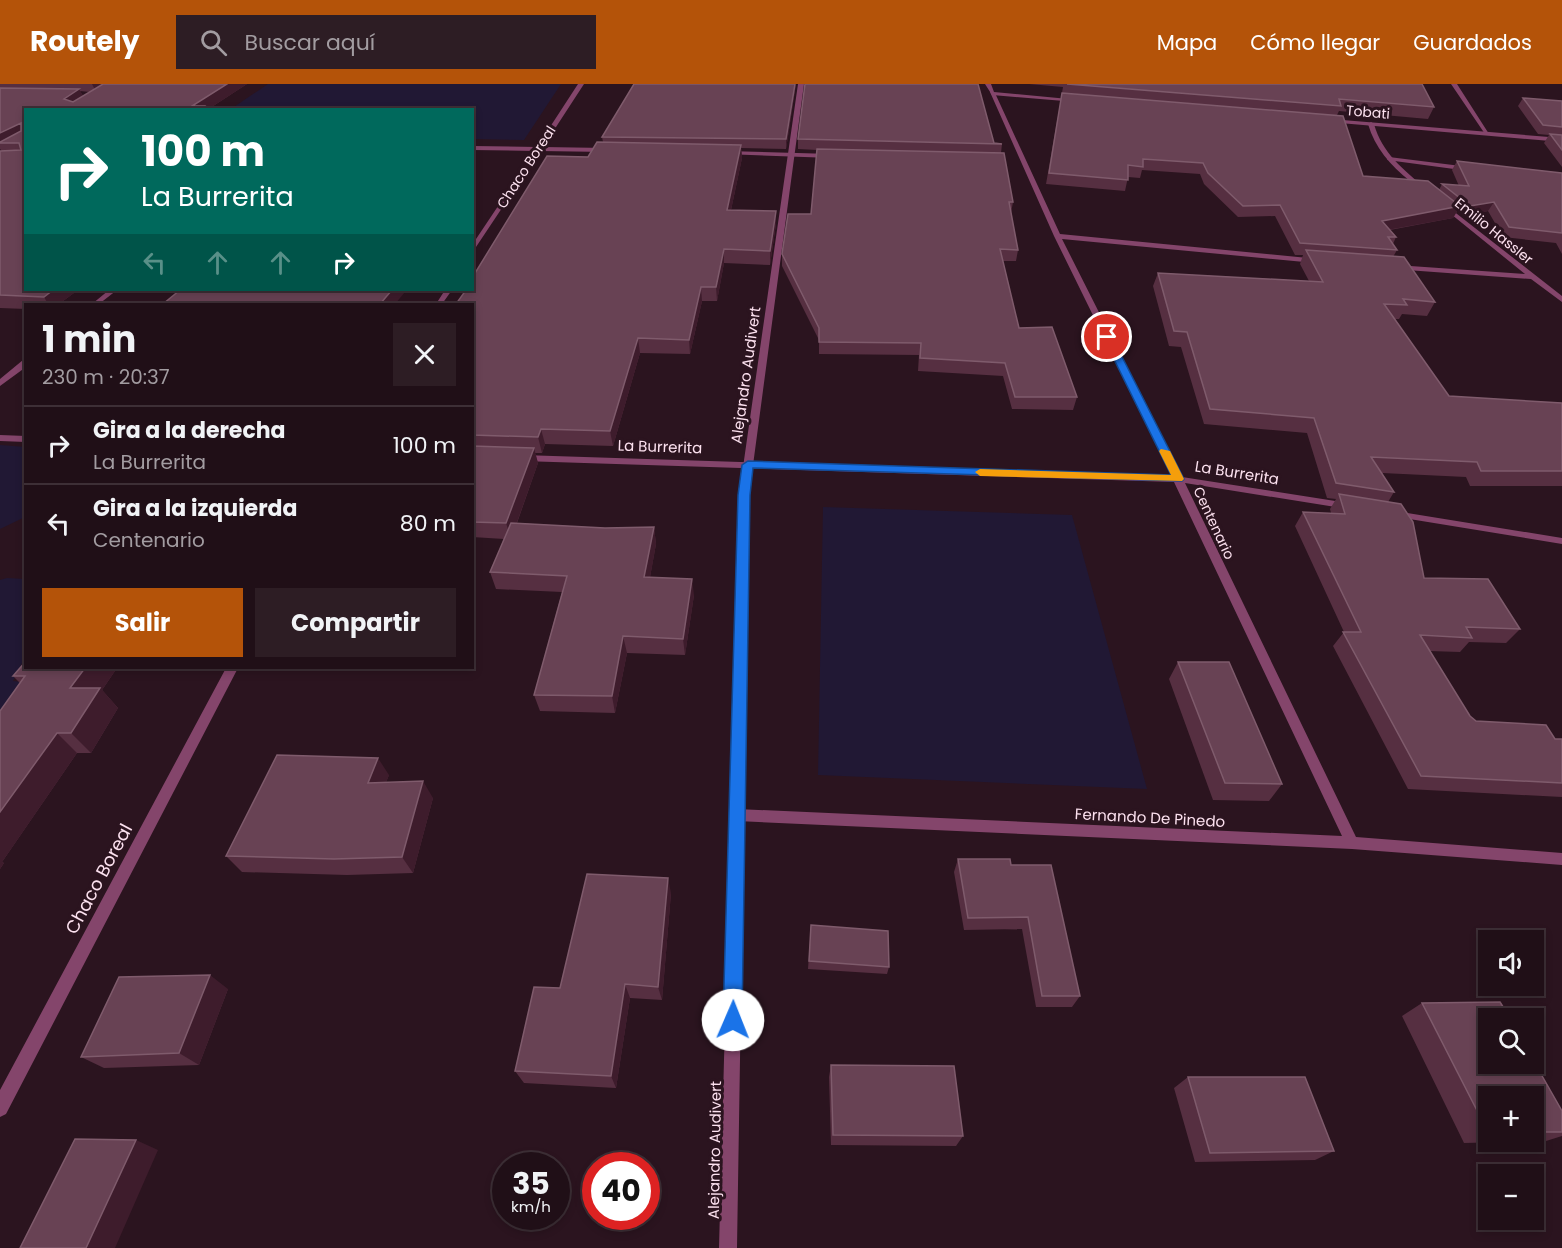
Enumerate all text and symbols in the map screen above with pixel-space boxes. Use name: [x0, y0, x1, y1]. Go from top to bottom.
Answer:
search box: [176, 15, 596, 69]
text: Routely: [30, 22, 140, 61]
icon: search: [197, 26, 230, 59]
text: Buscar aquí: [245, 27, 375, 58]
text: Mapa: [1157, 28, 1217, 57]
text: Cómo llegar: [1250, 28, 1380, 57]
text: Guardados: [1413, 28, 1532, 57]
street label: Tobati: [1345, 100, 1391, 124]
text: 100 m: [141, 122, 265, 181]
street label: Chaco Boreal: [492, 122, 560, 212]
icon: right: [42, 132, 120, 210]
text: La Burrerita: [141, 178, 294, 215]
street label: Emilio Hassler: [1451, 193, 1537, 269]
icon: left: [138, 246, 171, 279]
icon: ahead: [201, 246, 234, 279]
icon: ahead: [264, 246, 297, 279]
icon: right: [327, 246, 360, 279]
street label: Alejandro Audivert: [725, 305, 766, 445]
pin: [1081, 311, 1132, 362]
text: 1 min: [42, 314, 136, 365]
icon: arrive: [1090, 320, 1123, 353]
button: close: [393, 323, 456, 386]
text: 230 m · 20:37: [42, 363, 170, 391]
text: Gira a la derecha: [93, 415, 286, 446]
icon: right: [42, 429, 75, 462]
text: 100 m: [393, 430, 456, 461]
street label: La Burrerita: [617, 435, 703, 458]
text: La Burrerita: [93, 448, 206, 476]
street label: La Burrerita: [1194, 456, 1281, 490]
street label: Centenario: [1188, 483, 1240, 563]
text: Gira a la izquierda: [93, 493, 297, 524]
icon: left: [42, 507, 75, 540]
text: 80 m: [400, 508, 456, 539]
text: Centenario: [93, 526, 205, 554]
button: Salir: [42, 588, 243, 657]
button: Compartir: [255, 588, 456, 657]
street label: Fernando De Pinedo: [1074, 803, 1226, 832]
street label: Chaco Boreal: [59, 819, 138, 938]
map controls: [1478, 930, 1544, 1230]
button: sound: [1478, 930, 1544, 996]
position arrow: [701, 988, 765, 1052]
button: search: [1478, 1008, 1544, 1074]
street label: Alejandro Audivert: [703, 1081, 726, 1219]
button: +: [1478, 1086, 1544, 1152]
speed limit sign: 40: [582, 1152, 660, 1230]
text: 35: [512, 1162, 550, 1205]
button: −: [1478, 1164, 1544, 1230]
text: km/h: [511, 1196, 551, 1217]

